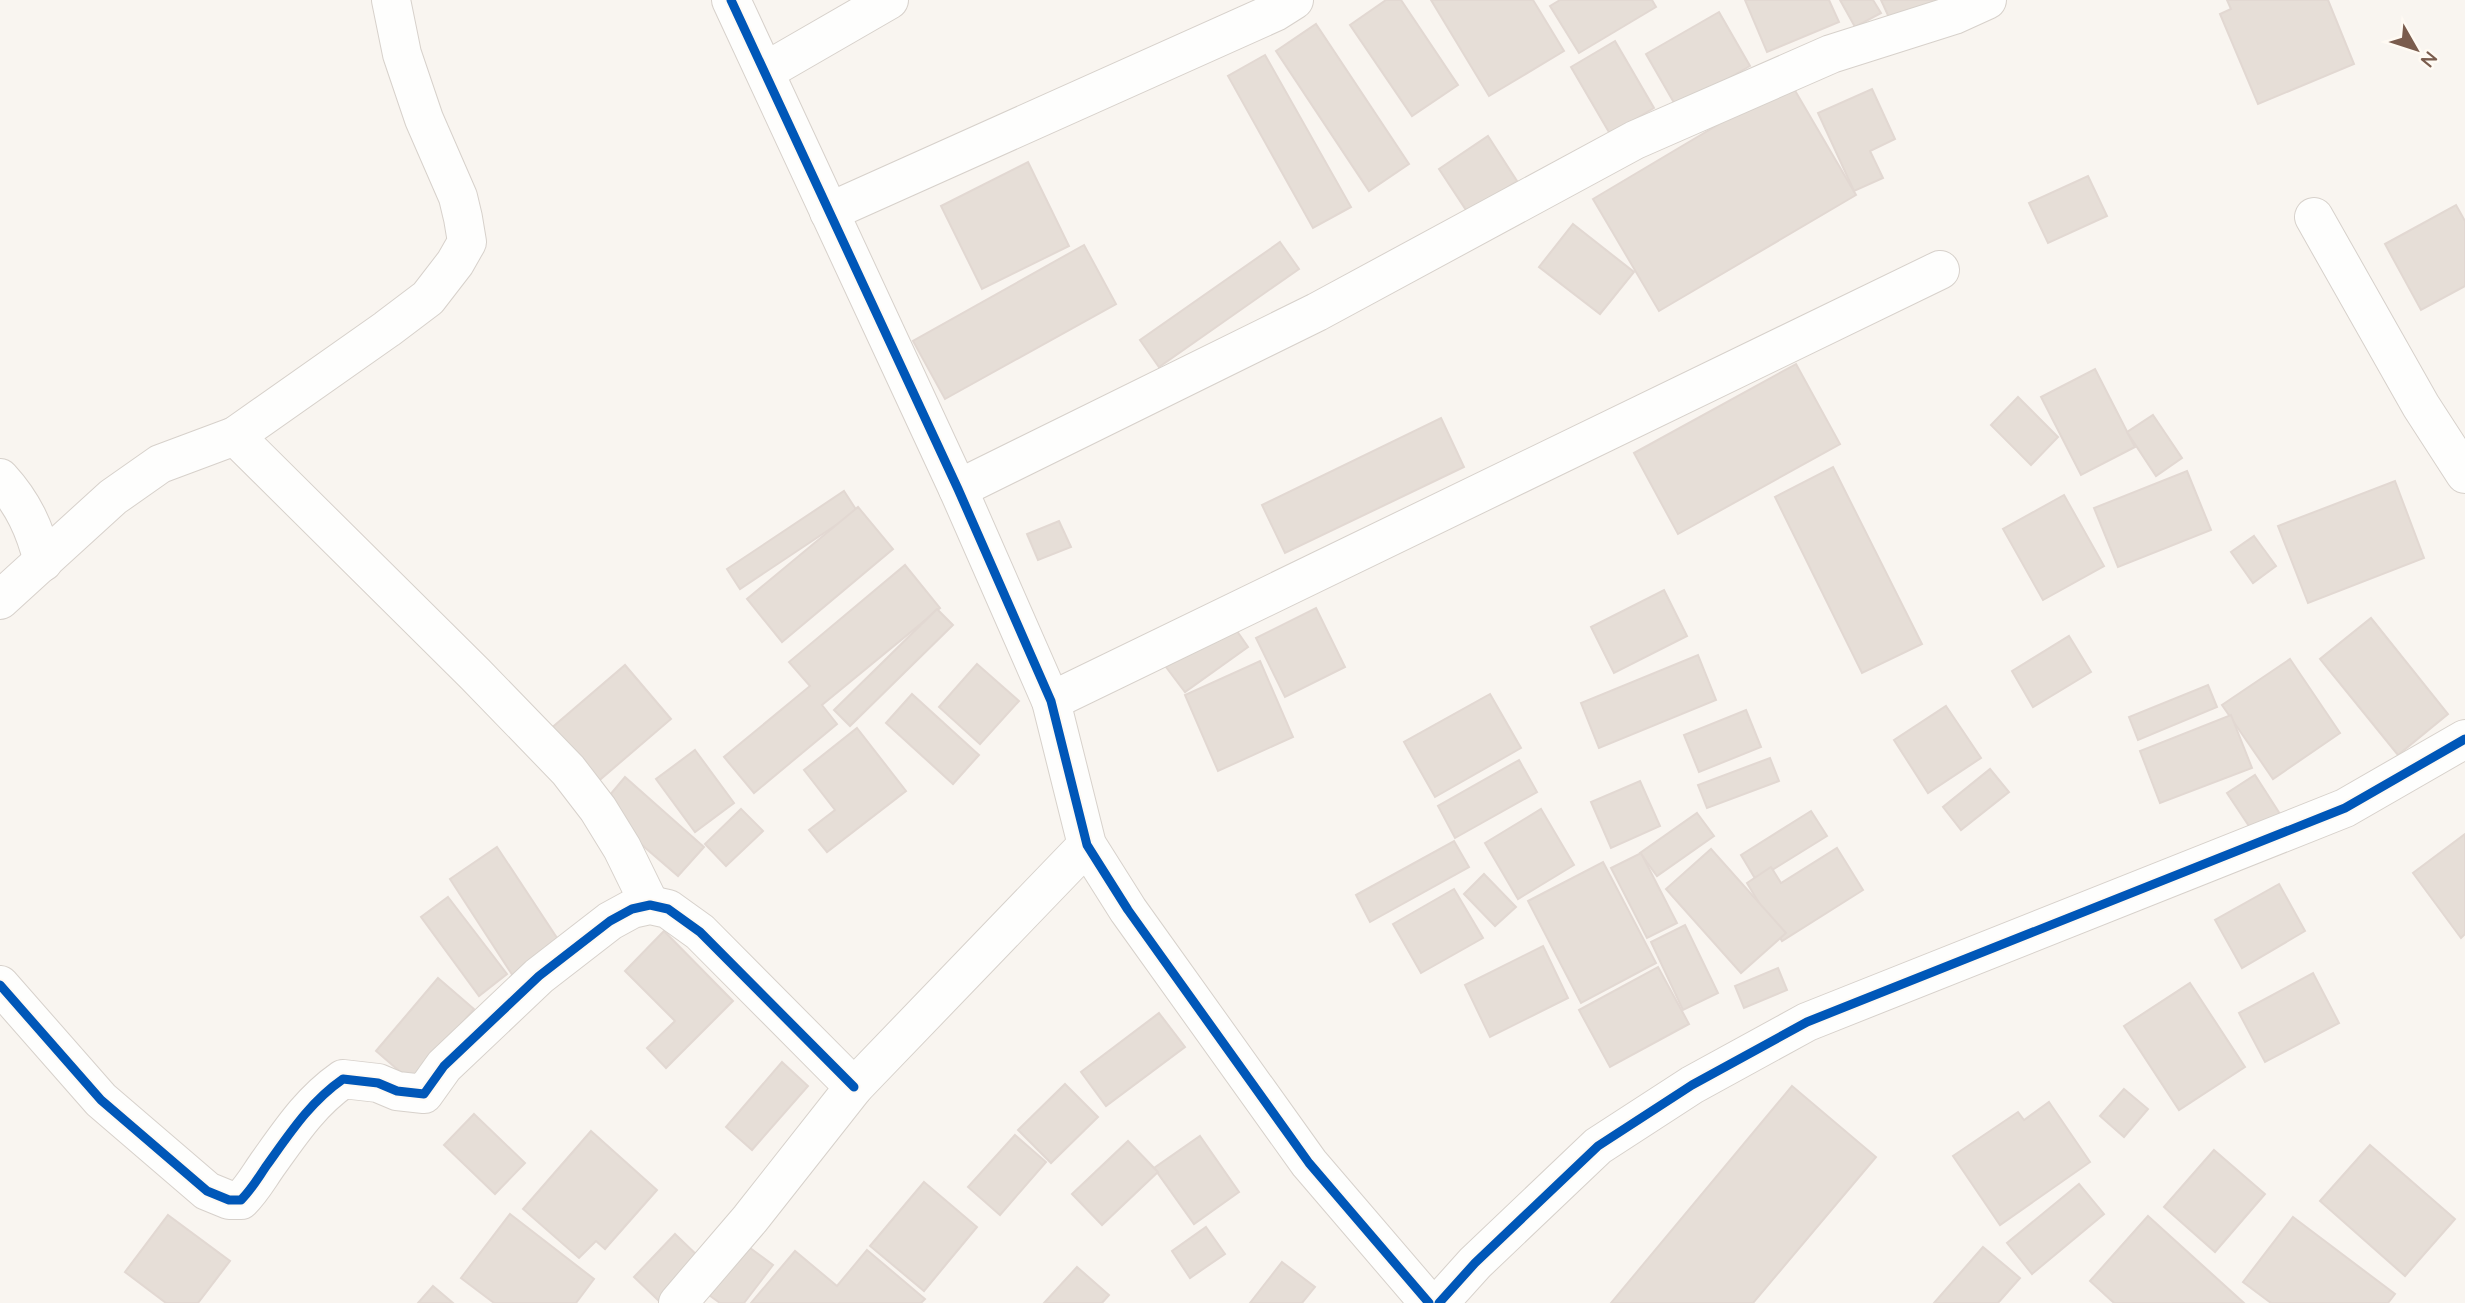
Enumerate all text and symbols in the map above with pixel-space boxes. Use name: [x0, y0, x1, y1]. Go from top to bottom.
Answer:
north arrow: [2381, 14, 2451, 84]
text: N: [2415, 47, 2443, 73]

